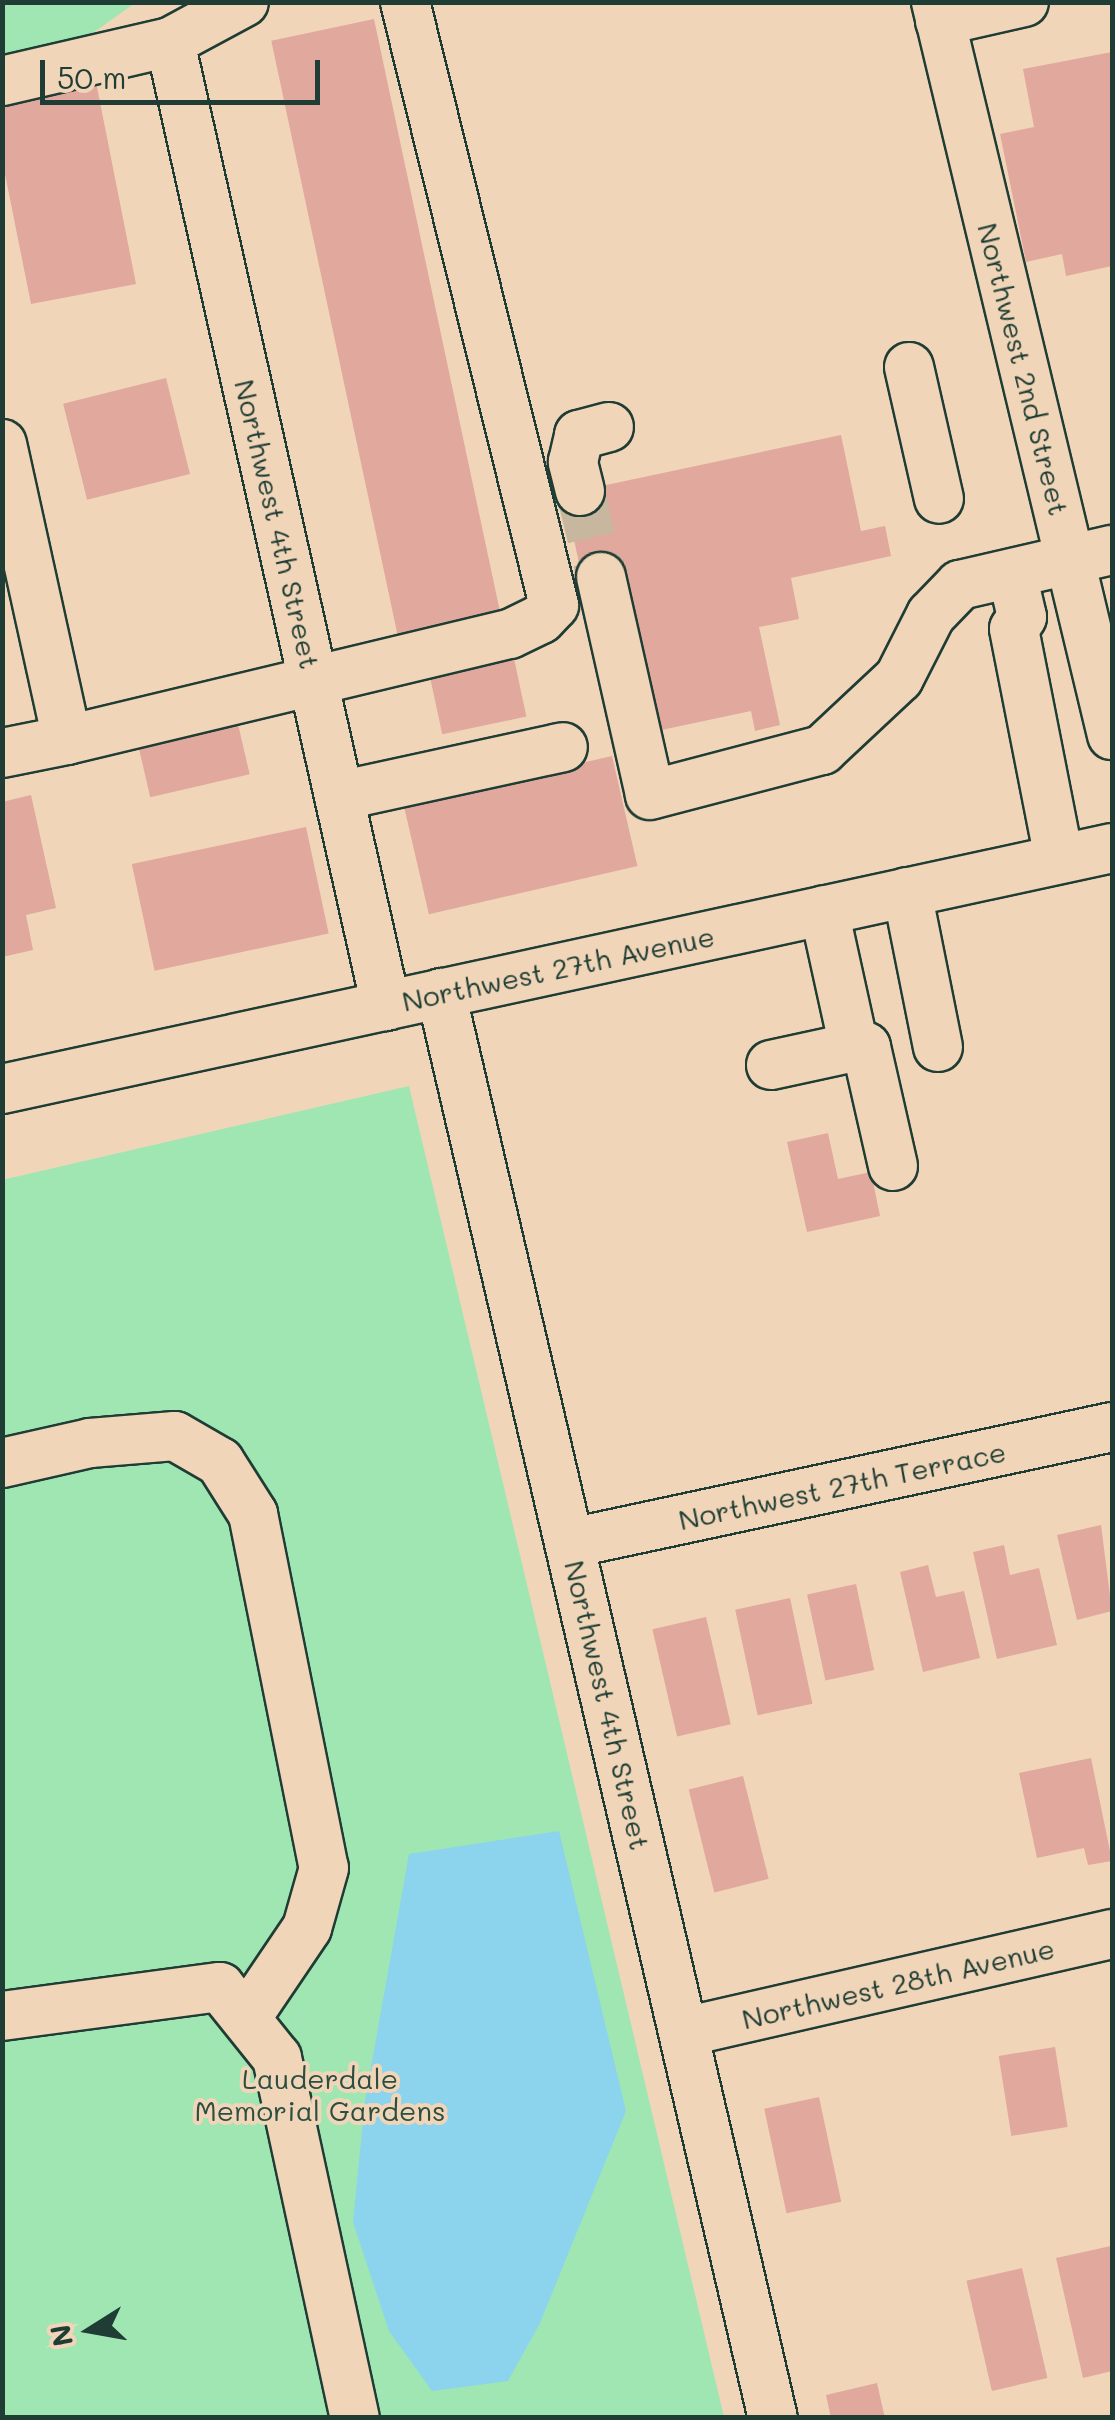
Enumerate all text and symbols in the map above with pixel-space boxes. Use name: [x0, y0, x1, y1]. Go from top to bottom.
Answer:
scale bar: [45, 40, 325, 102]
text: 50 m: [57, 57, 127, 97]
street label: Northwest 2nd Street: [971, 219, 1077, 519]
street label: Northwest 4th Street: [228, 376, 328, 672]
street label: Northwest 27th Avenue: [399, 918, 717, 1018]
street label: Northwest 27th Terrace: [675, 1434, 1009, 1536]
street label: Northwest 4th Street: [558, 1557, 658, 1853]
street label: Northwest 28th Avenue: [738, 1931, 1058, 2035]
park label: Lauderdale Memorial Gardens: [194, 2061, 446, 2127]
north arrow: [40, 2280, 140, 2380]
text: N: [41, 2322, 80, 2350]

